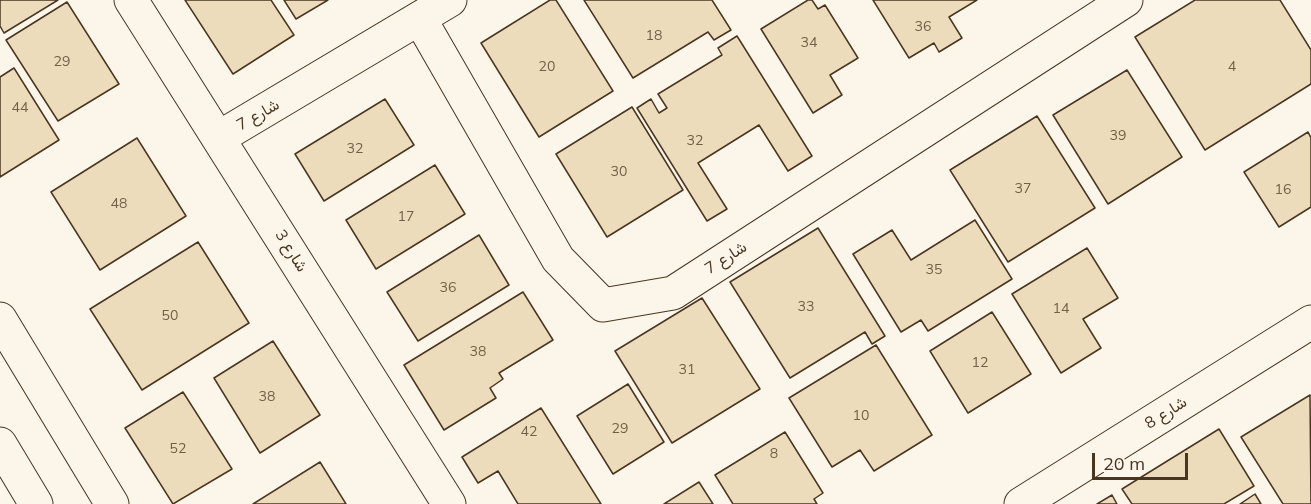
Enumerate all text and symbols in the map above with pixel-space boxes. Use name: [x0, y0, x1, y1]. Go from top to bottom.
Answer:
house number: 36: [915, 19, 931, 35]
house number: 18: [646, 28, 662, 44]
house number: 34: [801, 35, 817, 51]
house number: 29: [54, 54, 70, 70]
house number: 20: [539, 59, 555, 75]
house number: 4: [1228, 59, 1236, 75]
street label: شارع 7: [233, 95, 283, 135]
house number: 44: [12, 100, 28, 116]
house number: 39: [1110, 128, 1126, 144]
house number: 32: [687, 133, 703, 149]
house number: 32: [347, 141, 363, 157]
house number: 30: [611, 164, 627, 180]
house number: 37: [1015, 181, 1031, 197]
house number: 16: [1275, 182, 1291, 198]
house number: 48: [111, 196, 127, 212]
house number: 17: [398, 209, 414, 225]
street label: شارع 3: [271, 226, 311, 276]
street label: شارع 7: [702, 237, 750, 279]
house number: 35: [926, 262, 942, 278]
house number: 36: [440, 280, 456, 296]
house number: 33: [798, 299, 814, 315]
house number: 14: [1053, 301, 1069, 317]
house number: 50: [162, 308, 178, 324]
house number: 38: [470, 344, 486, 360]
house number: 12: [972, 355, 988, 371]
house number: 31: [679, 362, 695, 378]
house number: 38: [259, 389, 275, 405]
street label: شارع 8: [1141, 393, 1191, 433]
house number: 10: [853, 408, 869, 424]
house number: 29: [612, 421, 628, 437]
house number: 42: [521, 424, 537, 440]
house number: 52: [170, 441, 186, 457]
scale bar: [1095, 441, 1191, 479]
house number: 8: [770, 446, 778, 462]
text: 20 m: [1103, 452, 1145, 475]

